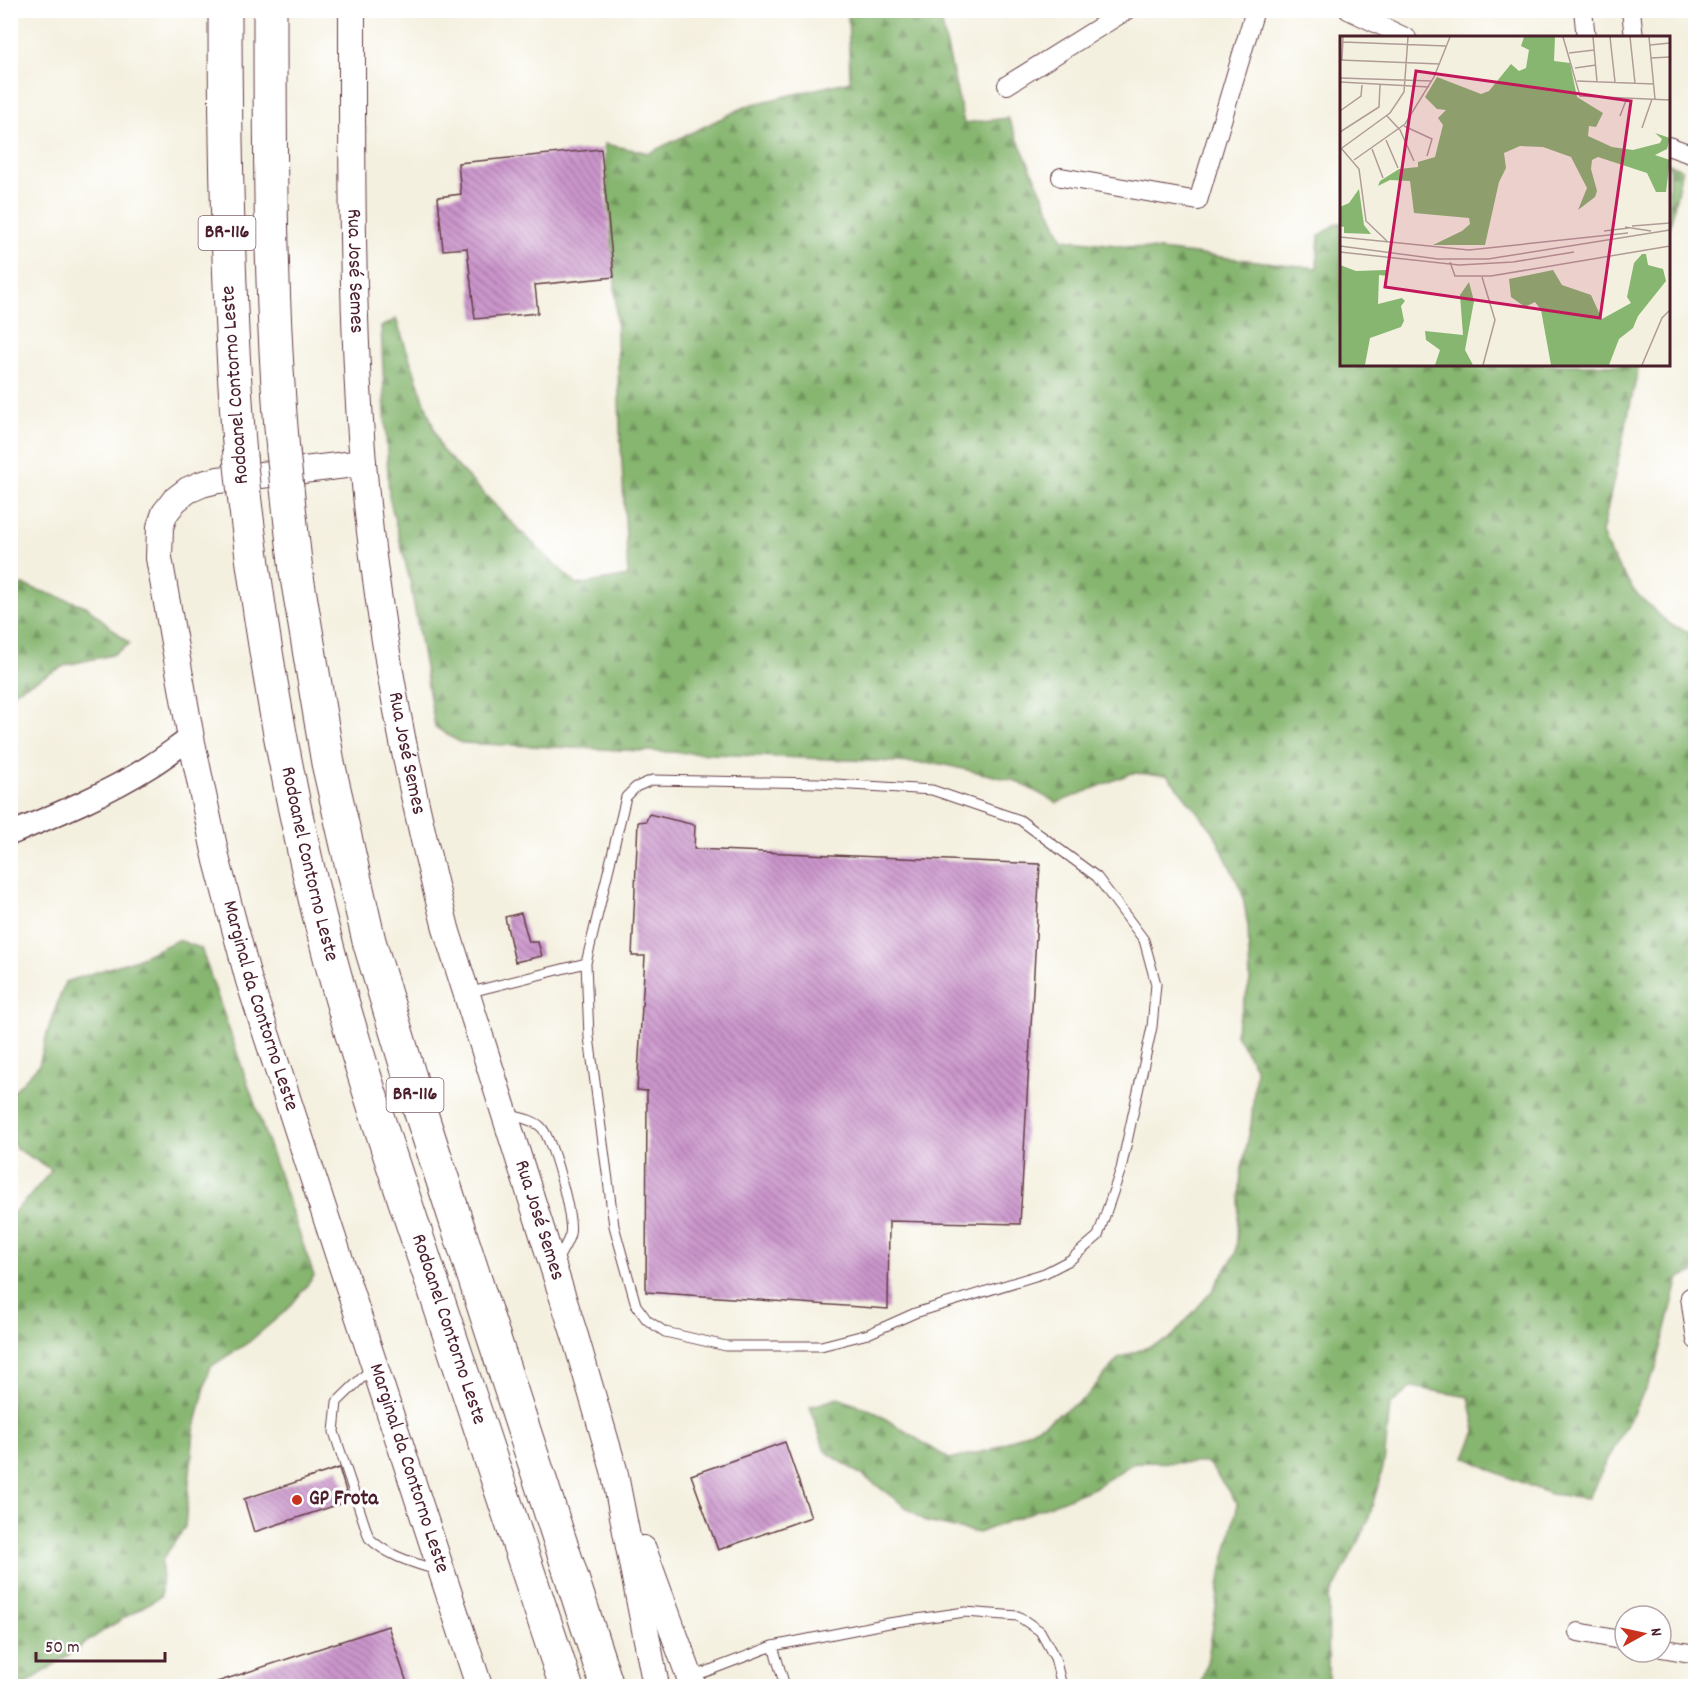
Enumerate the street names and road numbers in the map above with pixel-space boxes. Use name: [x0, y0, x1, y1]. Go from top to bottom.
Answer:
street label: Rua José Semes: [338, 208, 371, 334]
road number: BR-116: [198, 216, 256, 250]
street label: Rodoanel Contorno Leste: [214, 285, 258, 485]
street label: Rua José Semes: [379, 690, 433, 818]
street label: Rodoanel Contorno Leste: [272, 764, 345, 965]
street label: Marginal da Contorno Leste: [213, 897, 306, 1115]
road number: BR-116: [386, 1078, 444, 1112]
street label: Rua José Semes: [505, 1157, 572, 1285]
street label: Rodoanel Contorno Leste: [402, 1230, 493, 1429]
street label: Marginal da Contorno Leste: [360, 1360, 456, 1577]

